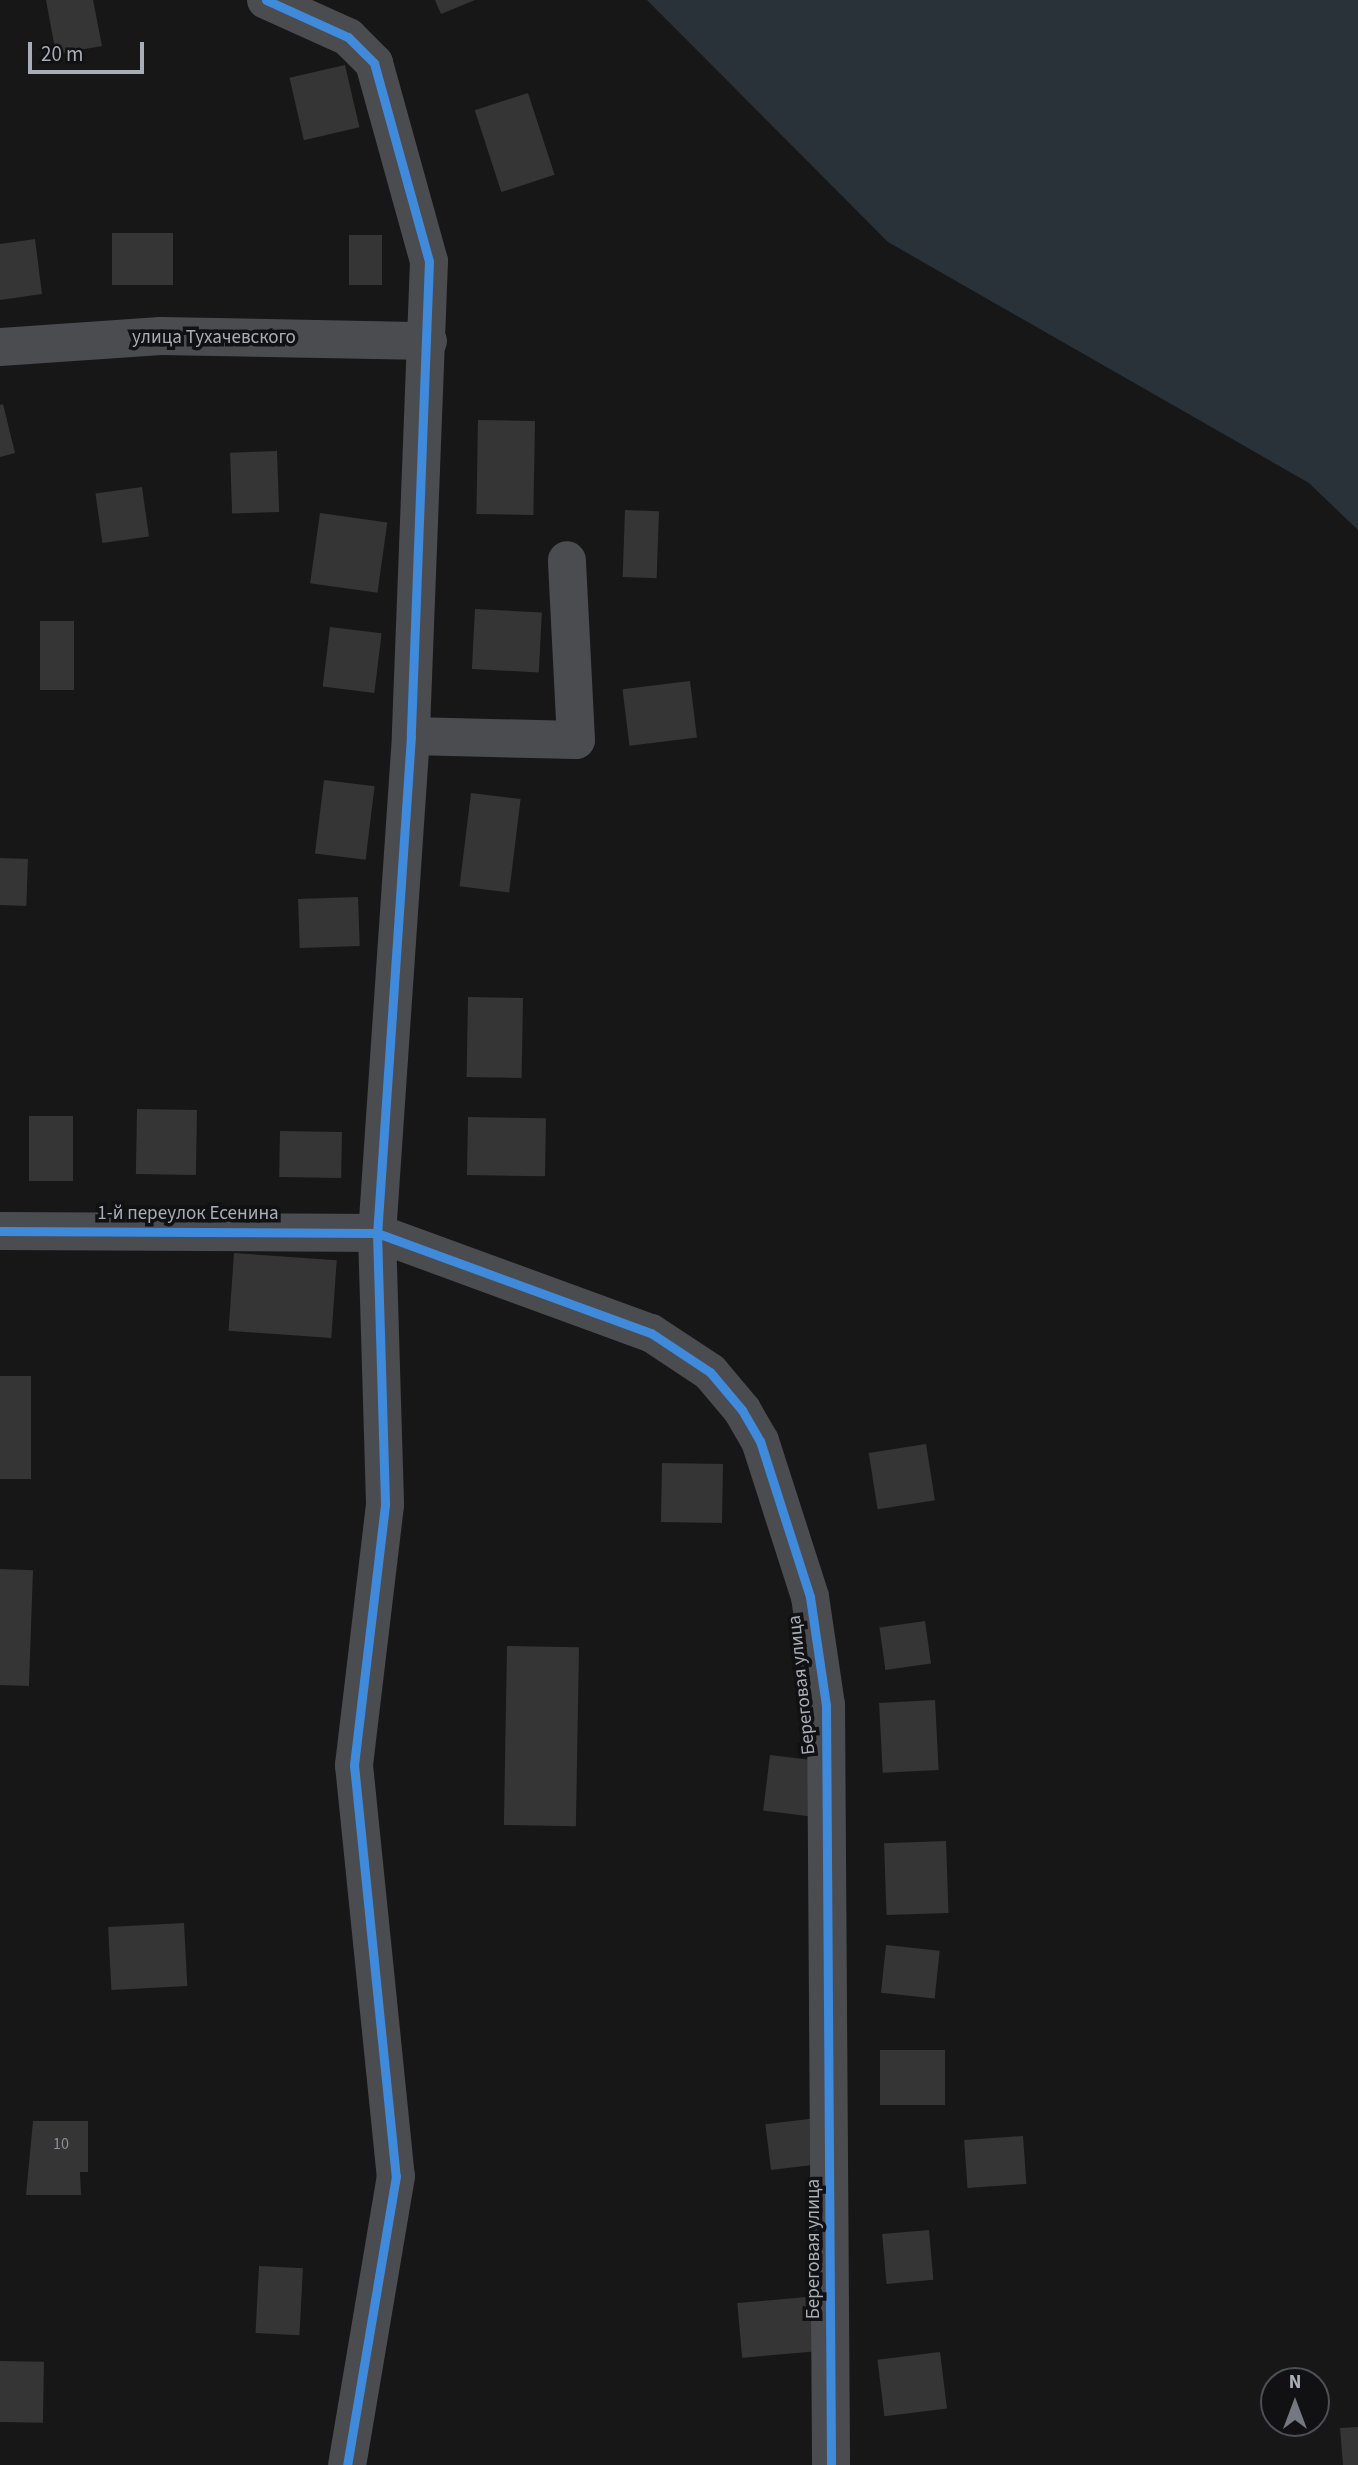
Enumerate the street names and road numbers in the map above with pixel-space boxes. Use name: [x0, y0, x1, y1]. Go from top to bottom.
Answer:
street label: улица Тухачевского: [132, 327, 296, 349]
street label: 1-й переулок Есенина: [97, 1203, 279, 1225]
street label: Береговая улица: [783, 1614, 821, 1756]
street label: Береговая улица: [803, 2179, 825, 2319]

